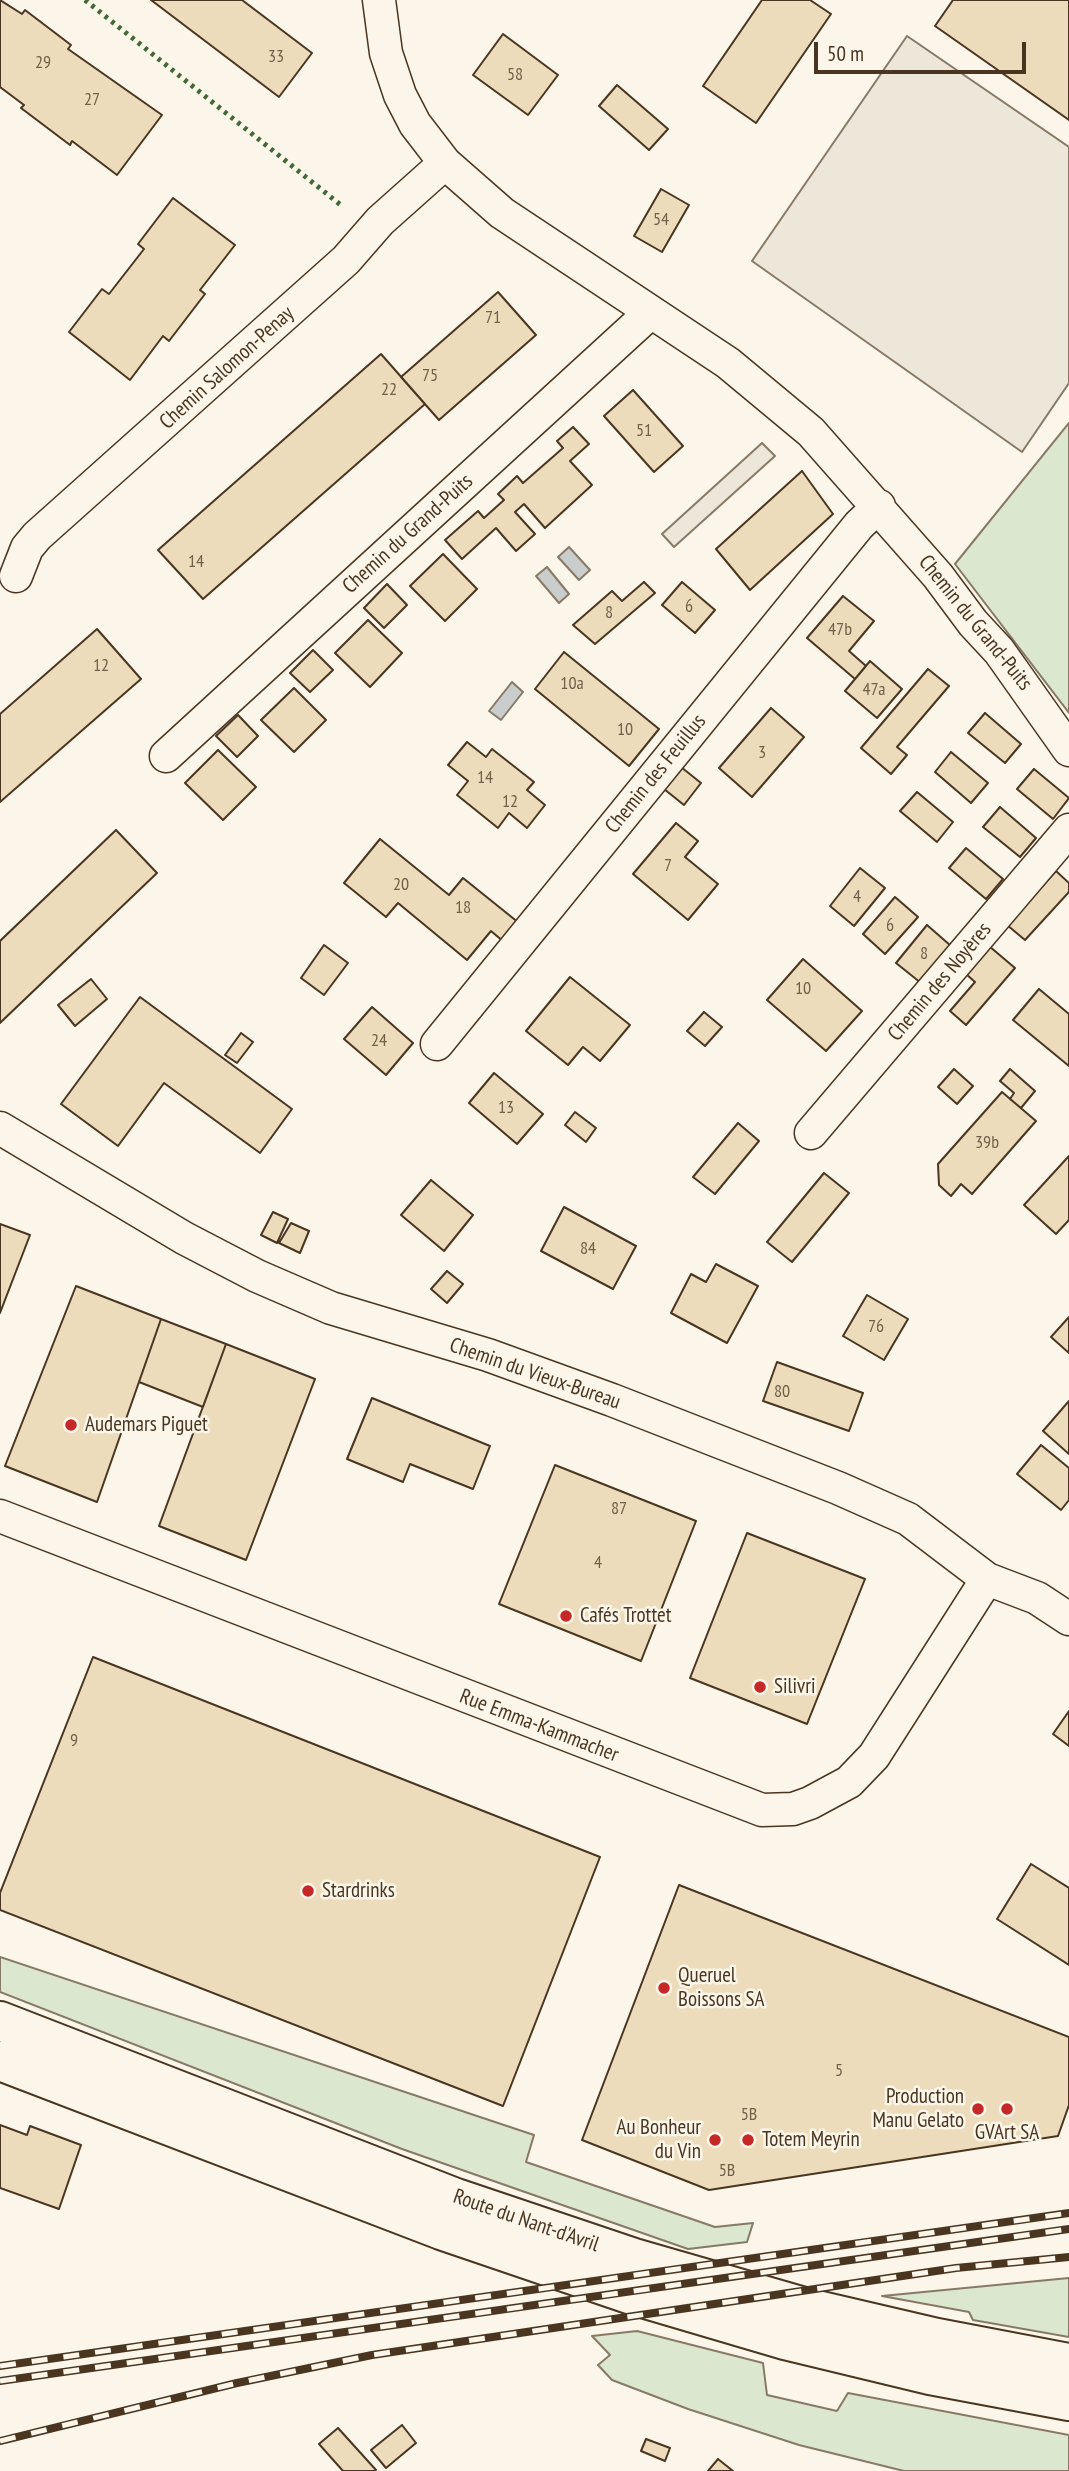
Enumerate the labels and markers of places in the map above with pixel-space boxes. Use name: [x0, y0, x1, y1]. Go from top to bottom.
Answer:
place label: Audemars Piguet: [85, 1412, 208, 1438]
marker: Audemars Piguet: [63, 1417, 79, 1433]
place label: Cafés Trottet: [580, 1603, 671, 1629]
marker: Cafés Trottet: [558, 1608, 574, 1624]
place label: Silivri: [774, 1674, 815, 1700]
marker: Silivri: [752, 1679, 768, 1695]
place label: Stardrinks: [322, 1878, 395, 1904]
marker: Stardrinks: [300, 1883, 316, 1899]
place label: Queruel Boissons SA: [678, 1963, 764, 2013]
marker: Queruel Boissons SA: [656, 1980, 672, 1996]
place label: Production Manu Gelato: [872, 2084, 964, 2134]
marker: Production Manu Gelato: [970, 2101, 986, 2117]
marker: GVArt SA: [999, 2101, 1015, 2117]
place label: Au Bonheur du Vin: [617, 2115, 701, 2165]
place label: GVArt SA: [975, 2120, 1039, 2146]
place label: Totem Meyrin: [762, 2127, 860, 2153]
marker: Au Bonheur du Vin: [707, 2132, 723, 2148]
marker: Totem Meyrin: [740, 2132, 756, 2148]

